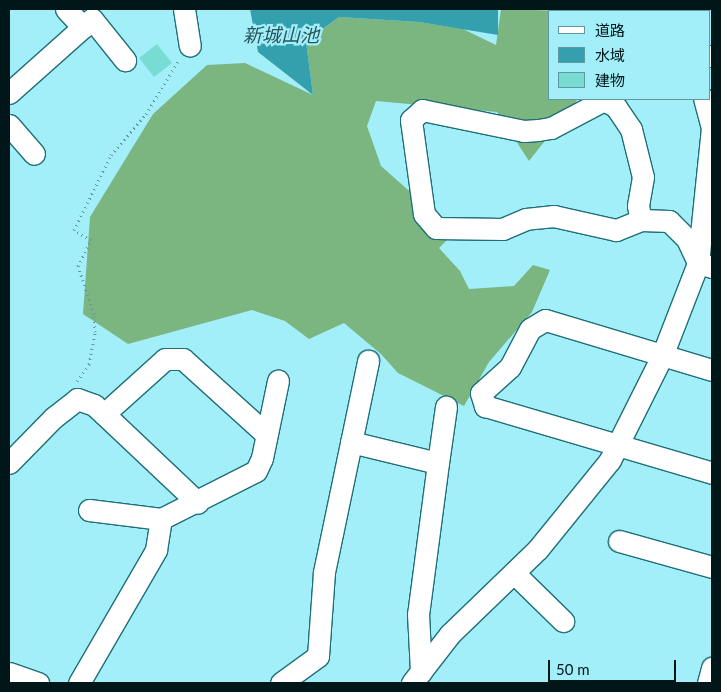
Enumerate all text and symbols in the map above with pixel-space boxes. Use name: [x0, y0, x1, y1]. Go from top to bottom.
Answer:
legend: [548, 10, 711, 100]
text: 道路: [595, 21, 625, 39]
water label: 新城山池: [243, 24, 319, 46]
text: 水域: [595, 46, 625, 64]
text: 建物: [595, 71, 625, 89]
scale bar: [551, 650, 678, 682]
text: 50 m: [556, 660, 590, 678]

